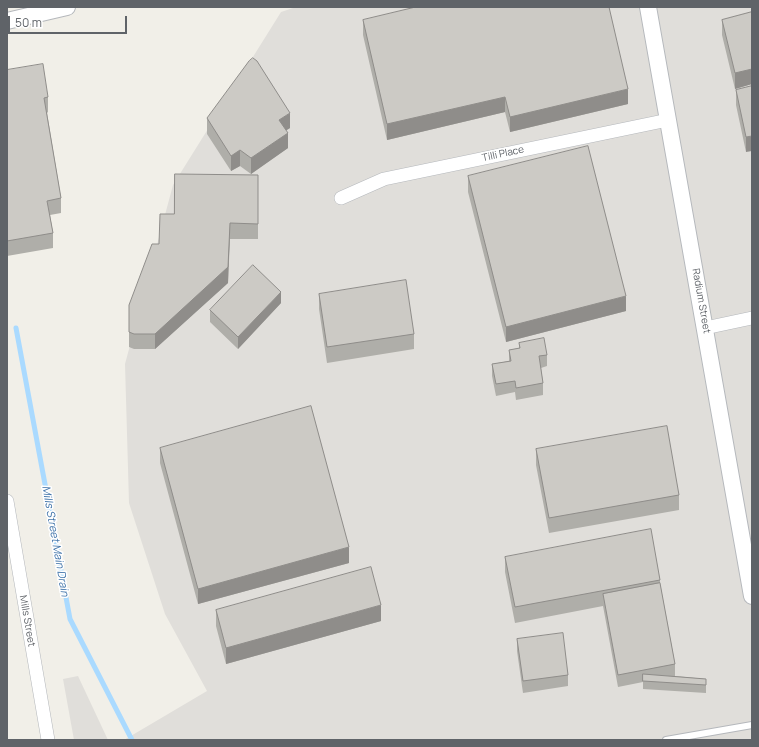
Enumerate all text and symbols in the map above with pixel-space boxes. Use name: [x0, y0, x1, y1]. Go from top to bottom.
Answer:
scale bar: [10, 8, 129, 34]
text: 50 m: [15, 14, 42, 31]
street label: Tilli Place: [481, 144, 525, 164]
street label: Radium Street: [689, 268, 713, 334]
water label: Mills Street Main Drain: [39, 484, 71, 598]
street label: Mills Street: [17, 594, 37, 648]

